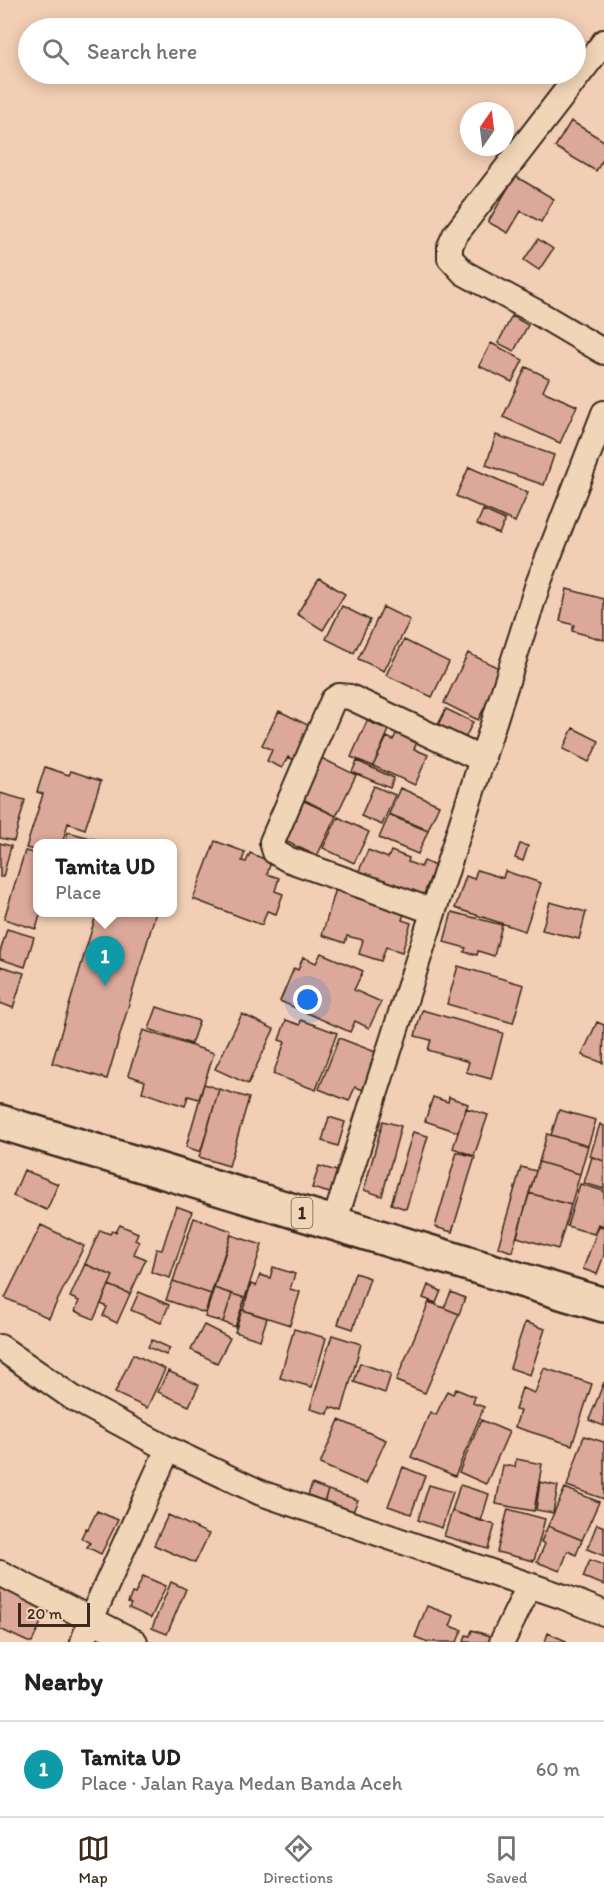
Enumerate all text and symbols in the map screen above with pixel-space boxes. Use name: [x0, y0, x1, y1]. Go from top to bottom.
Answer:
search box: [18, 18, 586, 84]
icon: search: [39, 35, 72, 68]
text: Search here: [87, 38, 197, 65]
north arrow: [460, 102, 514, 156]
popup: [33, 839, 177, 917]
text: Tamita UD: [55, 853, 155, 880]
text: Place: [55, 880, 101, 904]
pin: 1: [86, 936, 124, 986]
your location: [293, 985, 322, 1014]
road number: 1: [292, 1198, 312, 1228]
scale bar: [18, 1600, 90, 1628]
text: 20 m: [27, 1604, 62, 1623]
text: Nearby: [24, 1665, 103, 1697]
text: Tamita UD: [81, 1744, 181, 1771]
text: 1: [39, 1757, 48, 1781]
text: 60 m: [536, 1757, 580, 1781]
text: Place · Jalan Raya Medan Banda Aceh: [81, 1771, 402, 1795]
tab: Map: [77, 1832, 110, 1887]
tab: Directions: [263, 1832, 333, 1887]
tab: Saved: [487, 1832, 527, 1887]

